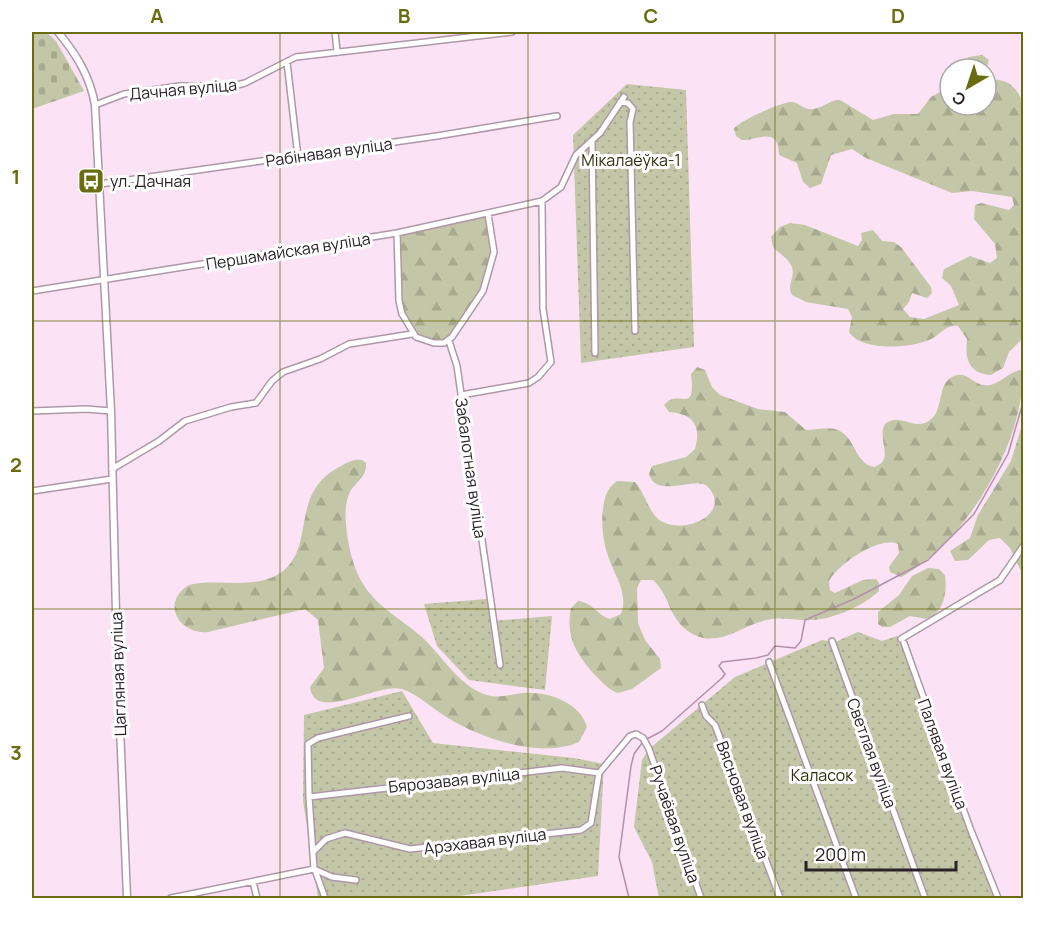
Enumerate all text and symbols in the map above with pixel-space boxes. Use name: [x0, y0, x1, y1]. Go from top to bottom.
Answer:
text: A: [150, 2, 164, 29]
text: B: [398, 2, 411, 29]
text: C: [644, 2, 658, 29]
text: D: [891, 2, 905, 29]
north arrow: [938, 57, 998, 117]
street label: Дачная вуліца: [128, 73, 238, 105]
text: С: [947, 86, 970, 111]
street label: Рабінавая вуліца: [264, 132, 394, 172]
park label: Мікалаёўка-1: [581, 149, 681, 171]
text: 1: [12, 163, 20, 190]
bus stop icon: ул. Дачная: [76, 166, 106, 196]
place label: ул. Дачная: [110, 170, 191, 192]
street label: Першамайская вуліца: [204, 227, 372, 275]
street label: Забалотная вуліца: [450, 396, 492, 540]
text: 2: [10, 451, 22, 478]
street label: Цагляная вуліца: [105, 611, 131, 737]
street label: Светлая вуліца: [842, 695, 902, 811]
street label: Палявая вуліца: [913, 696, 973, 812]
street label: Вясновая вуліца: [711, 738, 775, 862]
text: 3: [10, 739, 22, 766]
street label: Бярозавая вуліца: [387, 762, 521, 798]
street label: Ручаёвая вуліца: [645, 762, 705, 886]
park label: Каласок: [791, 764, 854, 786]
street label: Арэхавая вуліца: [423, 823, 547, 859]
scale bar: [806, 834, 956, 872]
text: 200 m: [815, 842, 866, 866]

